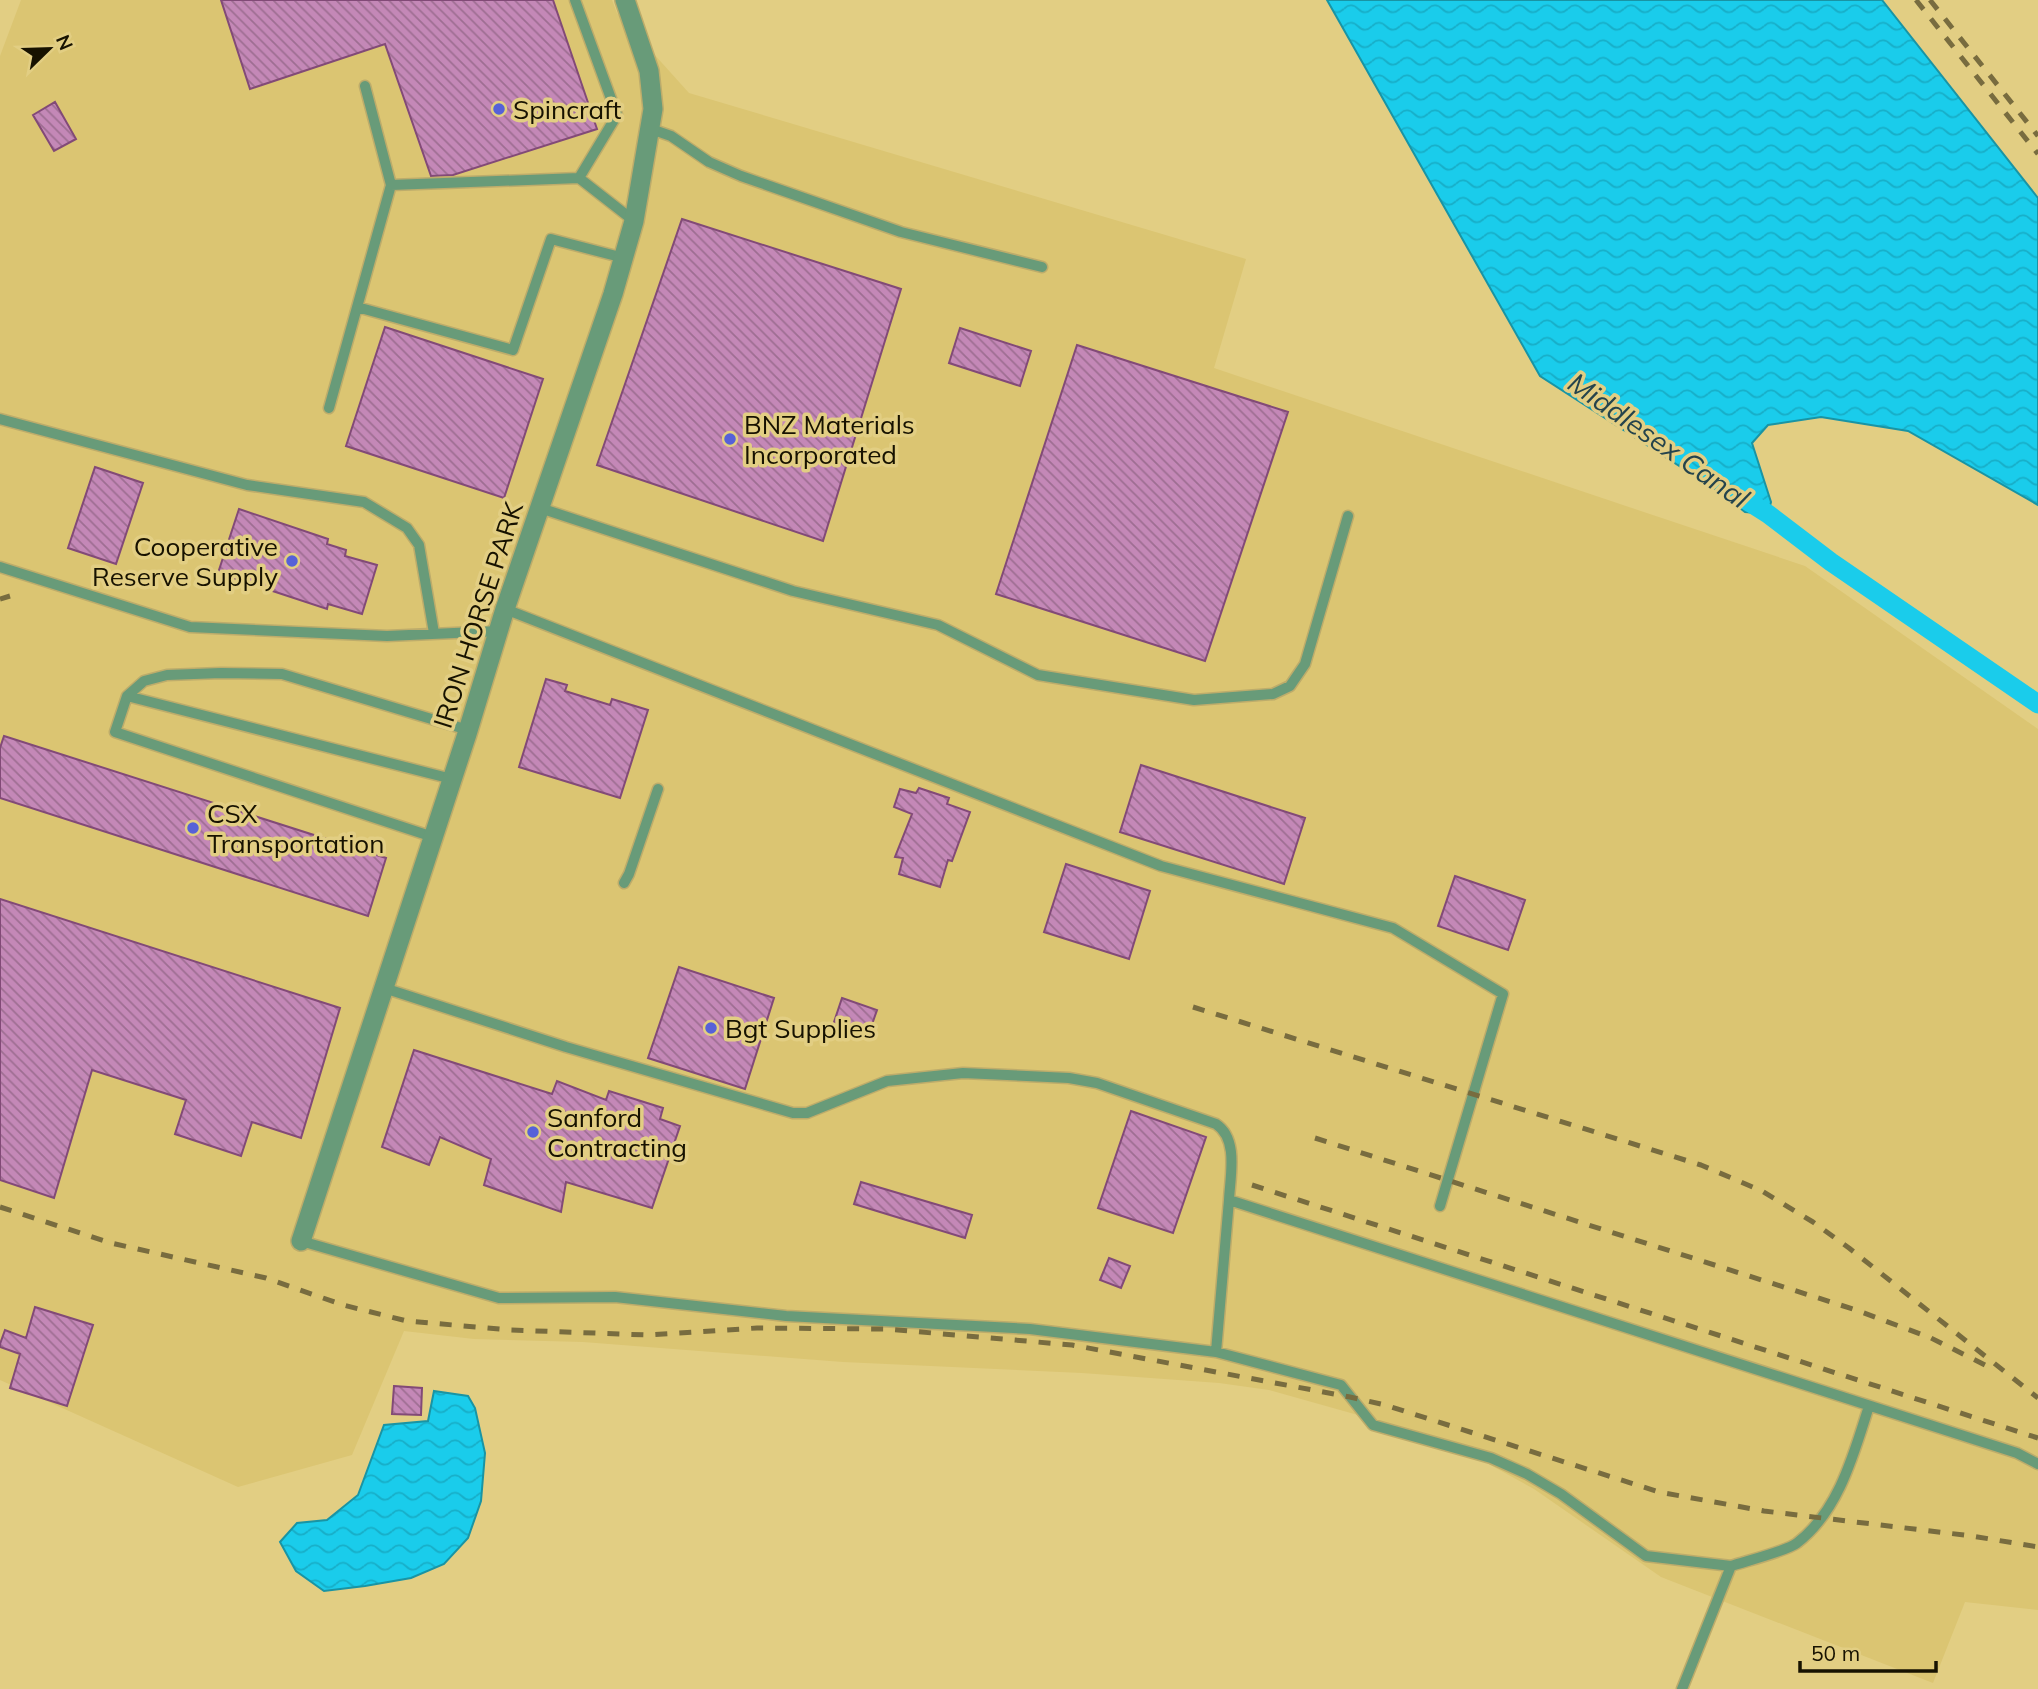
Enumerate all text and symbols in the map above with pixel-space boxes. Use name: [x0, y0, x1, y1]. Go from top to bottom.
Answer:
north arrow: [14, 14, 84, 84]
text: N: [51, 31, 78, 54]
place label: Spincraft: [513, 93, 621, 126]
marker: Spincraft: [491, 101, 507, 117]
water label: Middlesex Canal: [1562, 365, 1756, 516]
place label: BNZ Materials Incorporated: [744, 408, 915, 471]
marker: BNZ Materials Incorporated: [722, 431, 738, 447]
street label: IRON HORSE PARK: [426, 497, 530, 732]
place label: Cooperative Reserve Supply: [92, 530, 278, 593]
marker: Cooperative Reserve Supply: [284, 553, 300, 569]
place label: CSX Transportation: [207, 797, 384, 860]
marker: CSX Transportation: [185, 820, 201, 836]
place label: Bgt Supplies: [725, 1012, 876, 1045]
marker: Bgt Supplies: [703, 1020, 719, 1036]
place label: Sanford Contracting: [547, 1101, 687, 1164]
marker: Sanford Contracting: [525, 1124, 541, 1140]
scale bar: [1800, 1630, 1937, 1674]
text: 50 m: [1811, 1640, 1860, 1666]

